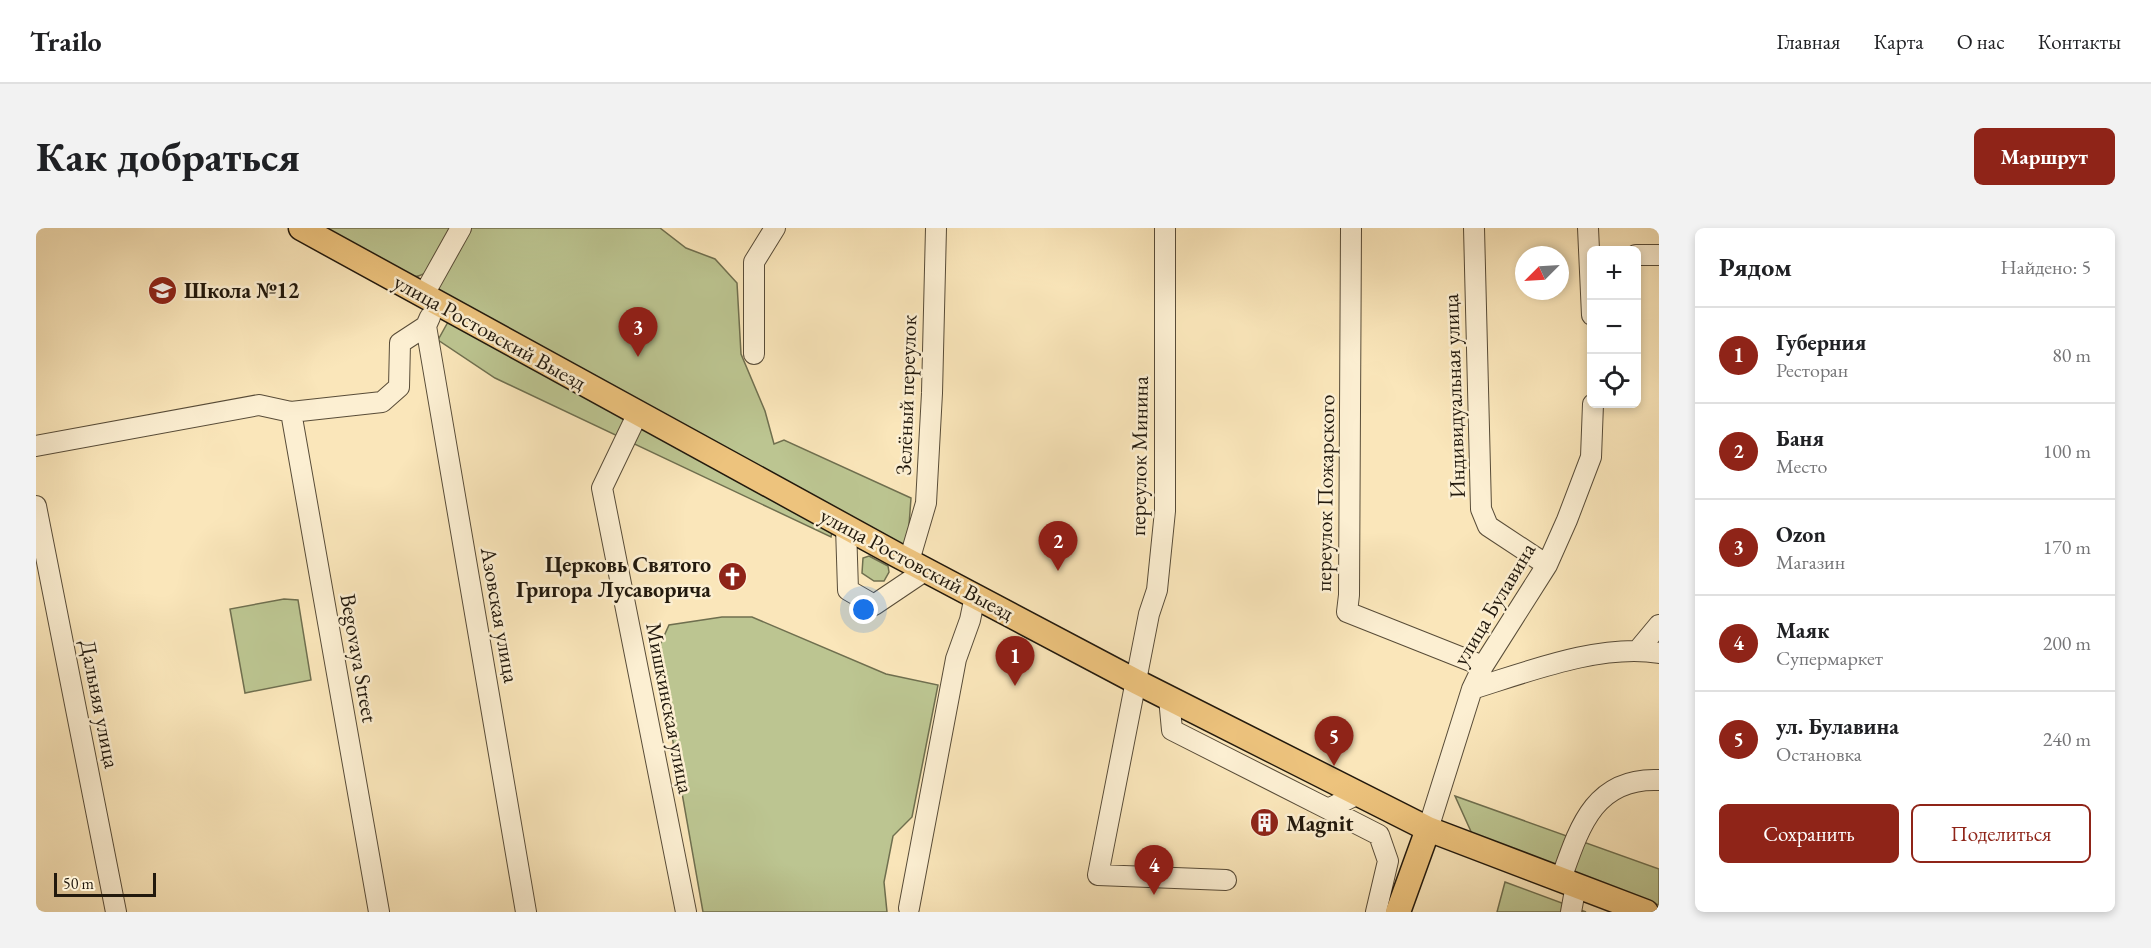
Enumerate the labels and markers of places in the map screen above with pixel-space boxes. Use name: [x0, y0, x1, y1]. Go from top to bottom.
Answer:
school or university icon: Школа №12: [147, 274, 179, 306]
place label: Школа №12: [184, 276, 300, 305]
pin: 3: [618, 308, 658, 357]
pin: 2: [1038, 522, 1078, 571]
place label: Церковь Святого Григора Лусаворича: [516, 550, 711, 604]
church icon: Церковь Святого Григора Лусаворича: [716, 561, 748, 593]
pin: 1: [996, 636, 1034, 686]
pin: 5: [1314, 716, 1354, 766]
building icon: Magnit: [1249, 807, 1281, 839]
place label: Magnit: [1286, 809, 1354, 838]
pin: 4: [1134, 846, 1174, 895]

